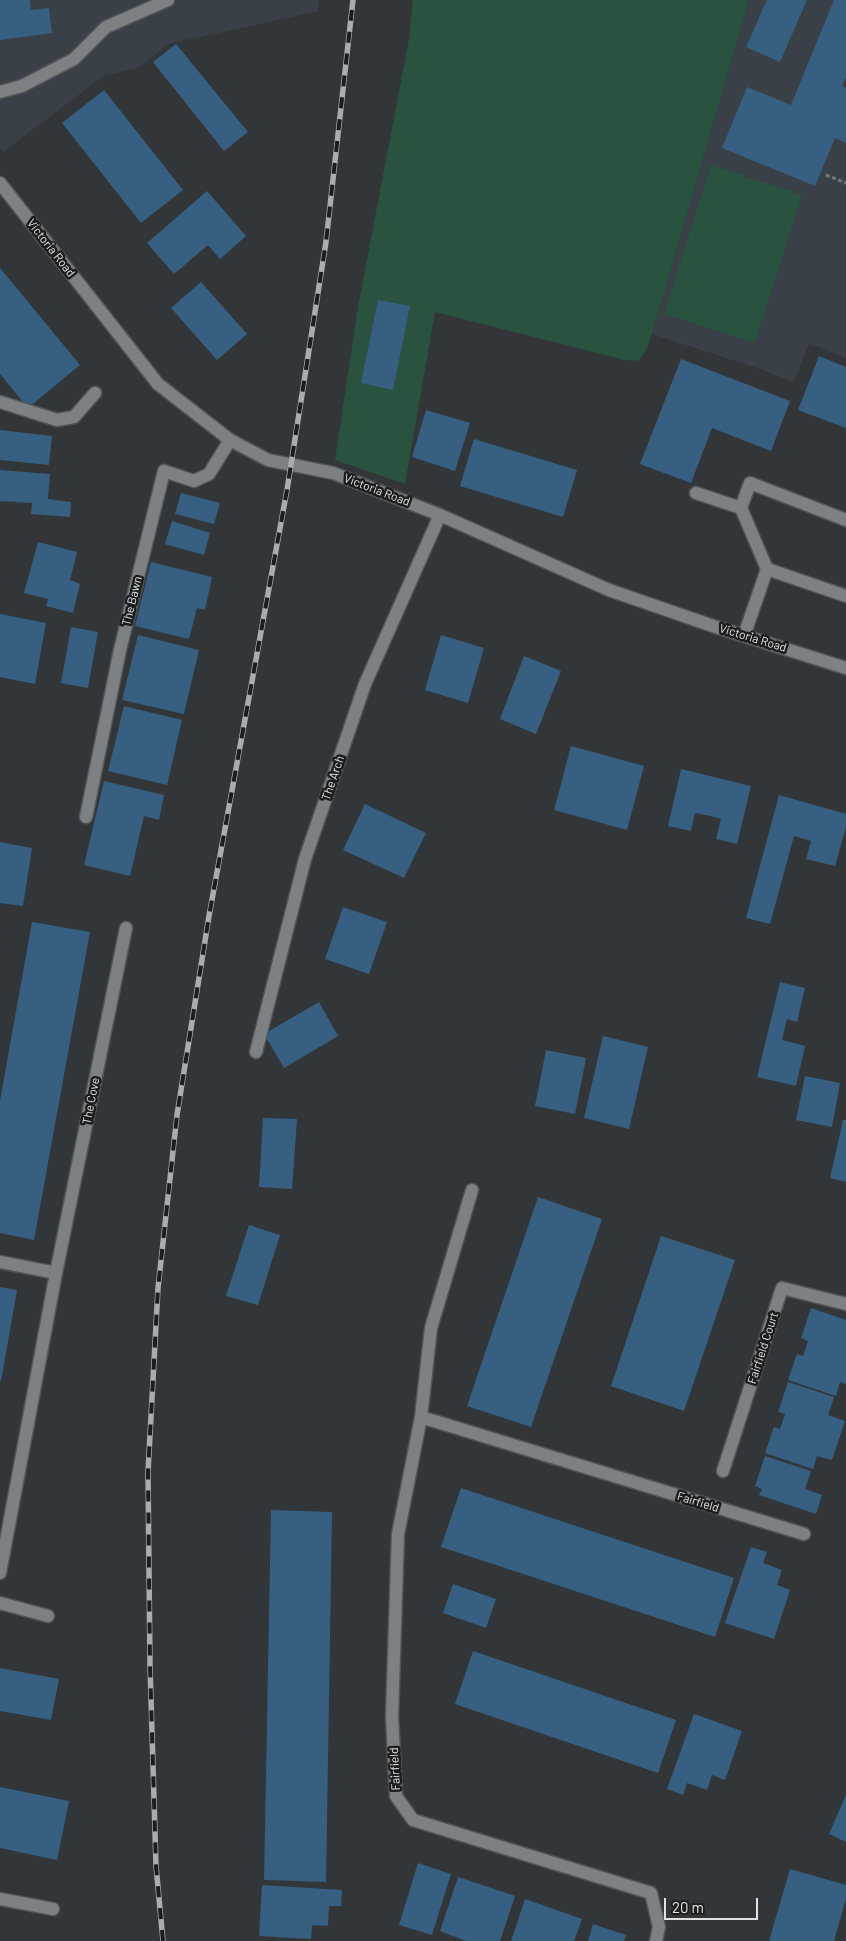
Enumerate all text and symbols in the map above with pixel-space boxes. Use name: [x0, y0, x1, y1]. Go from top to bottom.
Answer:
street label: Victoria Road: [24, 216, 78, 280]
street label: Victoria Road: [342, 471, 412, 509]
street label: The Bawn: [119, 575, 145, 627]
street label: Victoria Road: [718, 621, 788, 655]
street label: The Arch: [319, 754, 347, 802]
street label: The Cove: [79, 1076, 103, 1126]
street label: Fairfield Court: [745, 1310, 781, 1386]
street label: Fairfield: [675, 1489, 721, 1515]
street label: Fairfield: [387, 1747, 403, 1791]
scale bar: [666, 1888, 760, 1920]
text: 20 m: [672, 1898, 704, 1916]

